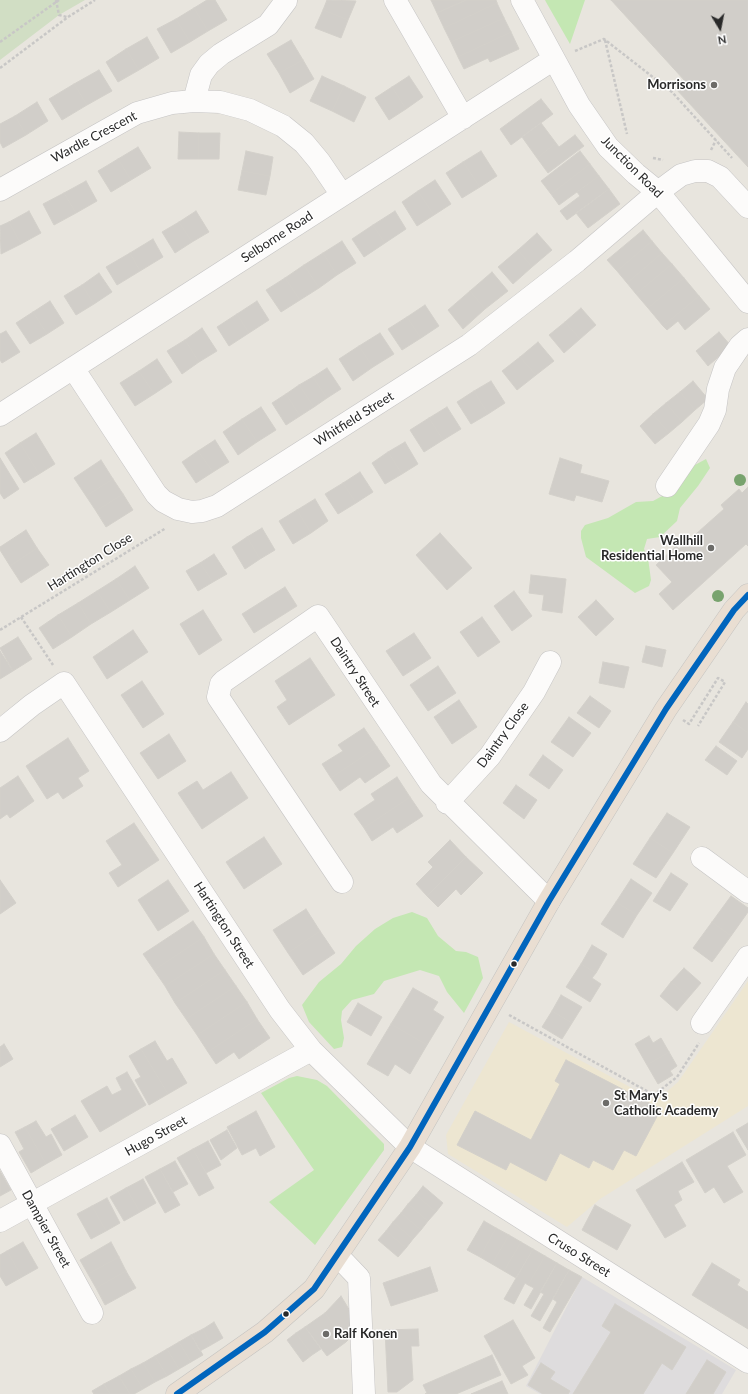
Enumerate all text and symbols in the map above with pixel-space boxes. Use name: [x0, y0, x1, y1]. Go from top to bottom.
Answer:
north arrow: [700, 8, 740, 48]
text: N: [717, 33, 727, 47]
place label: Morrisons: [647, 77, 706, 93]
marker: Morrisons: [709, 80, 719, 90]
street label: Wardle Crescent: [49, 108, 139, 166]
street label: Junction Road: [598, 133, 666, 201]
street label: Selborne Road: [238, 208, 316, 266]
street label: Whitfield Street: [311, 388, 397, 450]
street label: Hartington Close: [45, 530, 135, 594]
place label: Wallhill Residential Home: [601, 533, 703, 564]
marker: Wallhill Residential Home: [706, 543, 716, 553]
street label: Daintry Street: [327, 634, 383, 710]
street label: Daintry Close: [474, 699, 532, 771]
street label: Hartington Street: [190, 879, 258, 971]
unlabelled marker: [509, 959, 519, 969]
place label: St Mary's Catholic Academy: [614, 1088, 718, 1119]
marker: St Mary's Catholic Academy: [601, 1098, 611, 1108]
street label: Hugo Street: [122, 1113, 190, 1159]
street label: Dampier Street: [18, 1187, 74, 1271]
street label: Cruso Street: [545, 1230, 613, 1280]
unlabelled marker: [281, 1309, 291, 1319]
place label: Ralf Konen: [334, 1326, 397, 1342]
marker: Ralf Konen: [321, 1329, 331, 1339]

